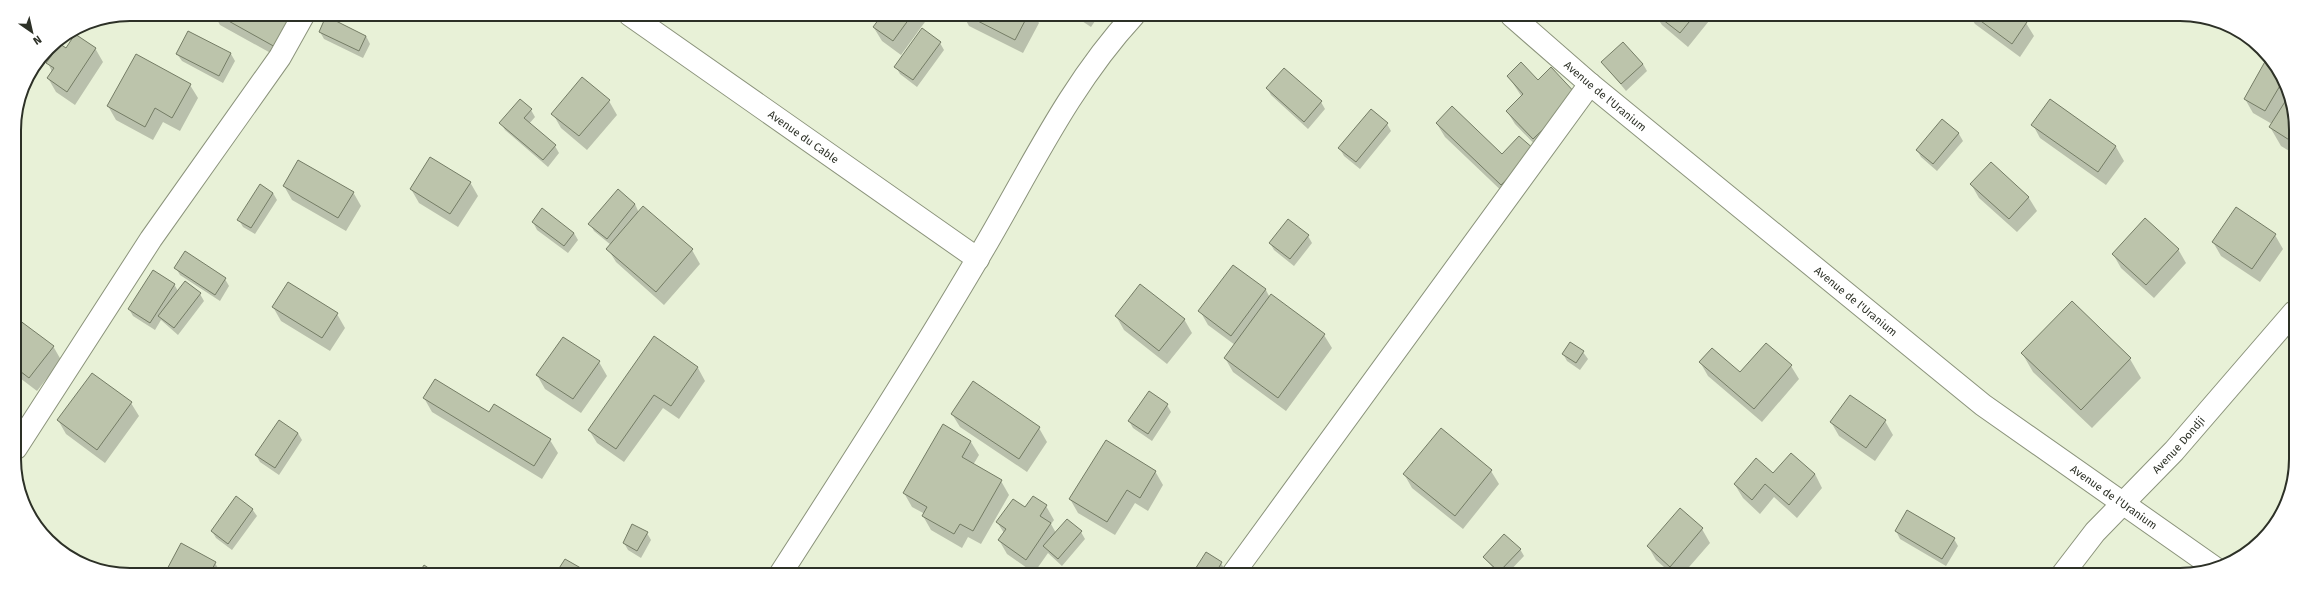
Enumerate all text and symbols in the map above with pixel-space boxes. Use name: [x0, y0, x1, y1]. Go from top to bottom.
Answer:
north arrow: [12, 12, 52, 52]
text: N: [31, 32, 44, 47]
street label: Avenue de l'Uranium: [1562, 58, 1649, 134]
street label: Avenue du Cable: [766, 108, 841, 166]
street label: Avenue de l'Uranium: [1812, 264, 1900, 339]
street label: Avenue Dondji: [2149, 414, 2208, 476]
street label: Avenue de l'Uranium: [2068, 462, 2160, 532]

